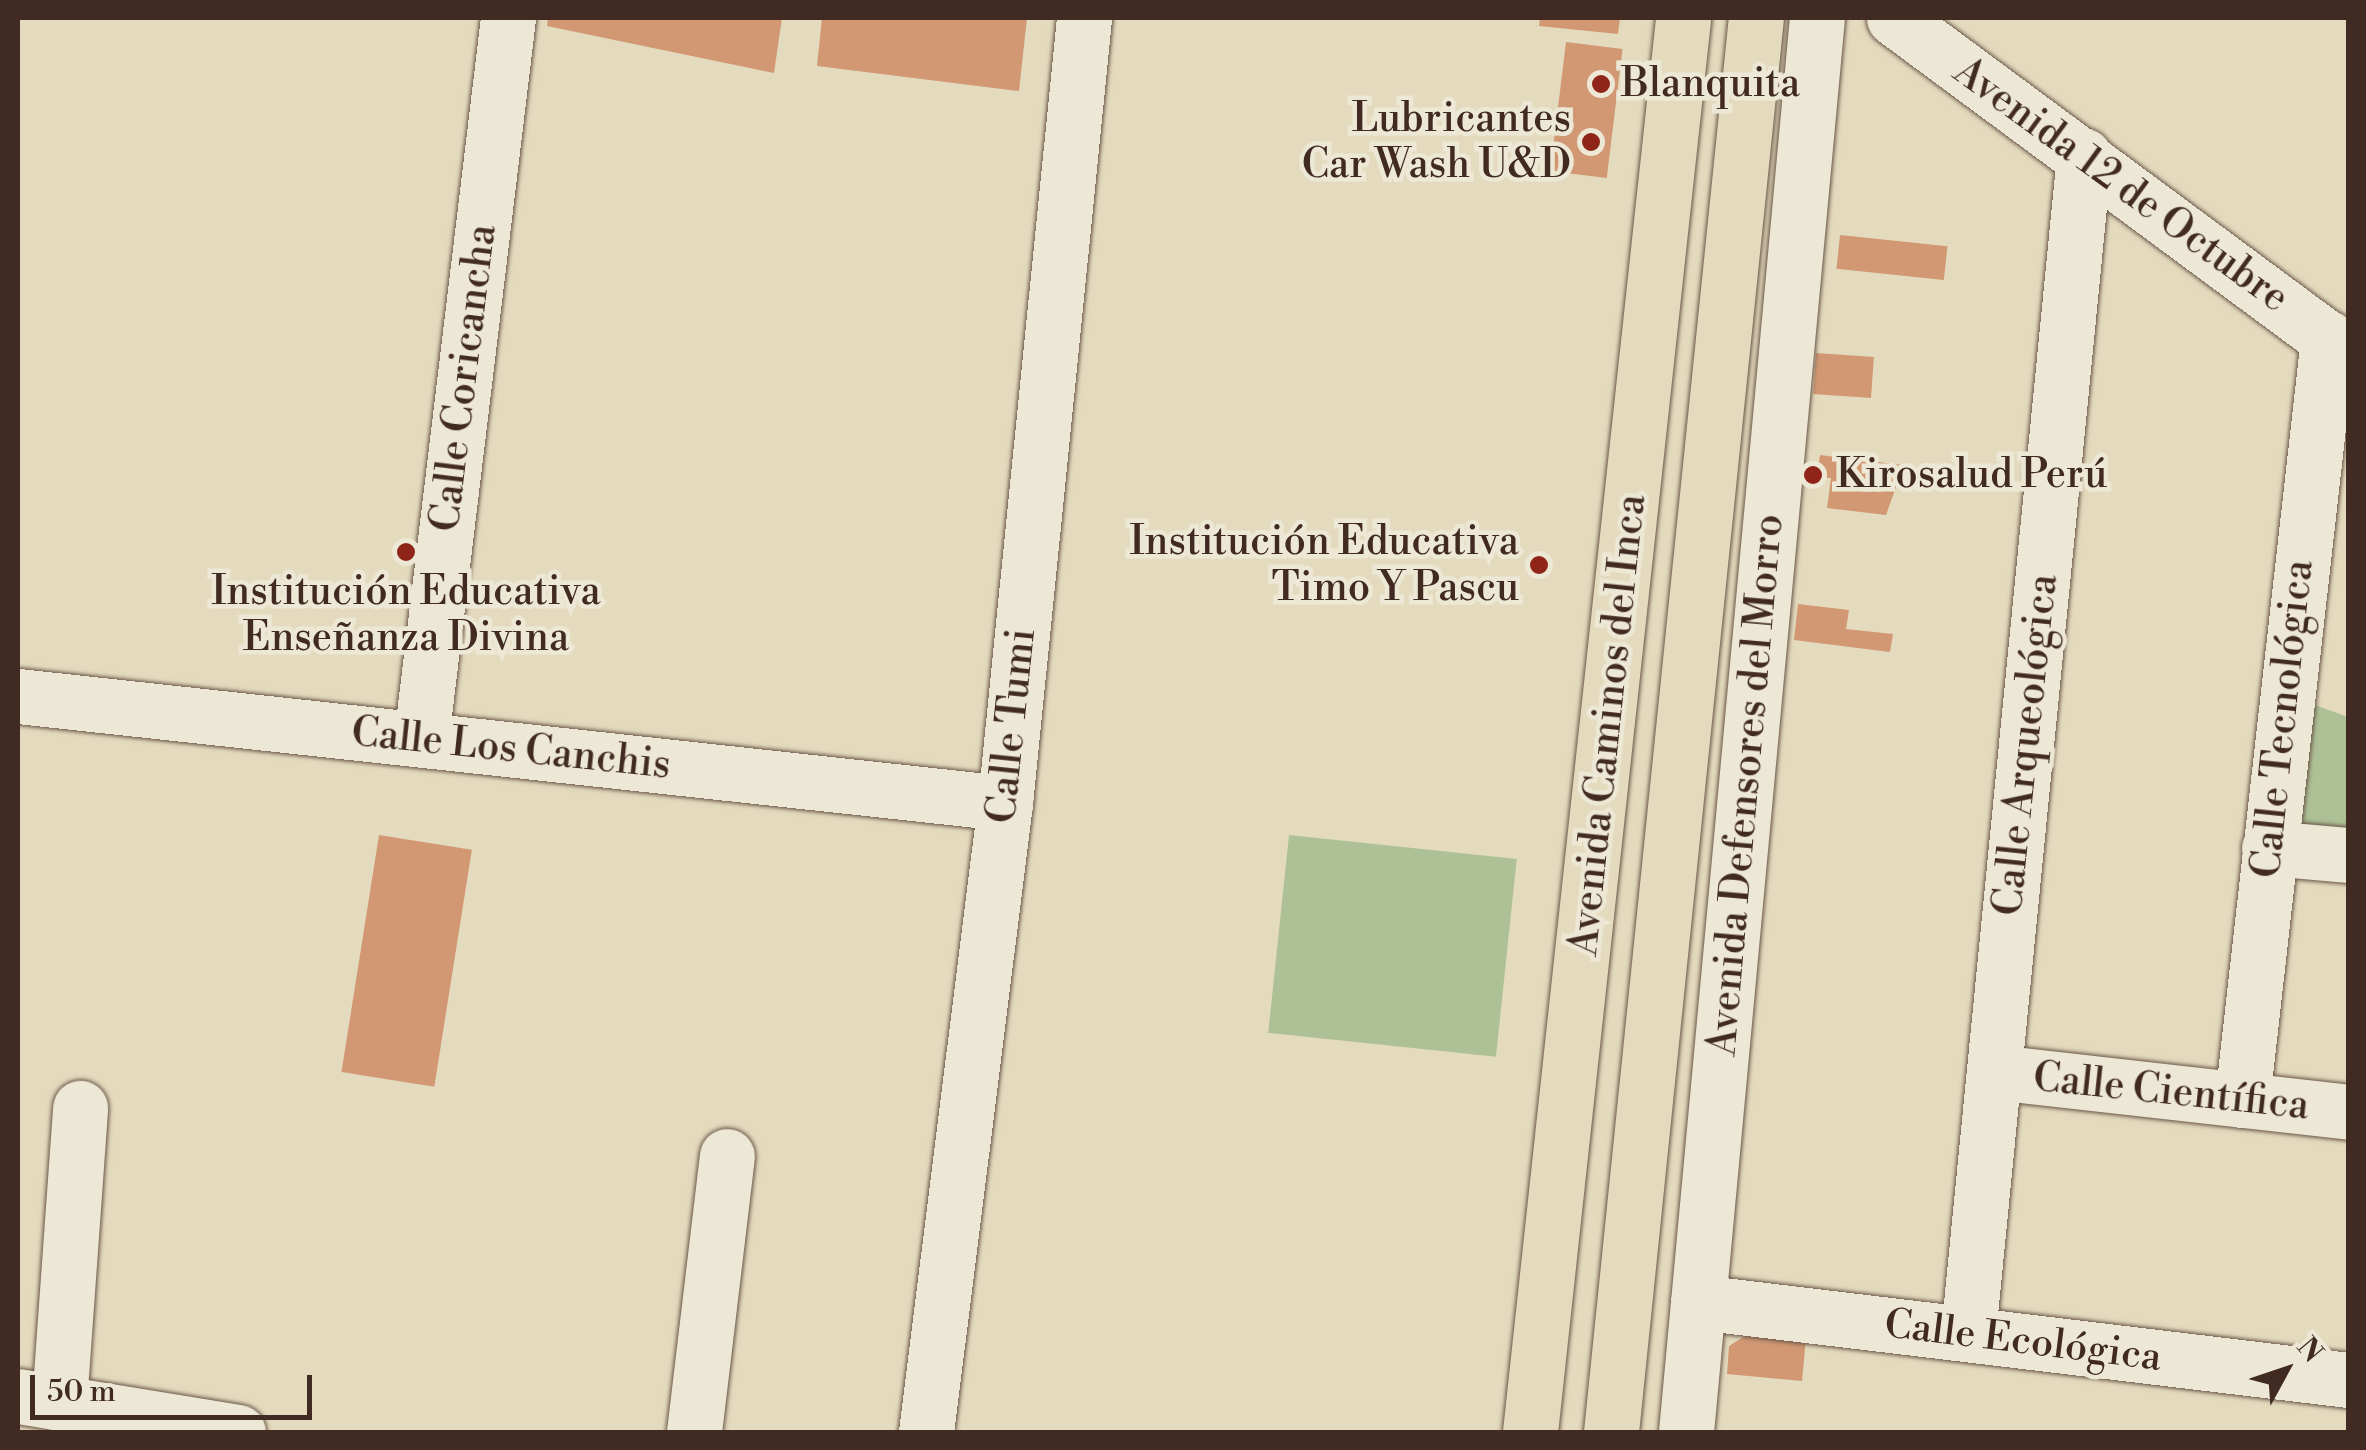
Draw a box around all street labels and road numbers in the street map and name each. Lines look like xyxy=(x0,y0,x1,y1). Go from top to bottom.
street label: Avenida 12 de Octubre xyxy=(1944,47,2298,323)
street label: Calle Coricancha xyxy=(421,222,507,534)
street label: Avenida Caminos del Inca xyxy=(1560,492,1656,958)
street label: Avenida Defensores del Morro xyxy=(1698,512,1794,1058)
street label: Calle Tecnológica xyxy=(2242,557,2324,881)
street label: Calle Arqueológica xyxy=(1984,572,2068,918)
street label: Calle Tumi xyxy=(978,626,1046,826)
street label: Calle Los Canchis xyxy=(349,708,673,790)
street label: Calle Científica xyxy=(2031,1054,2311,1130)
street label: Calle Ecológica xyxy=(1882,1300,2164,1382)

